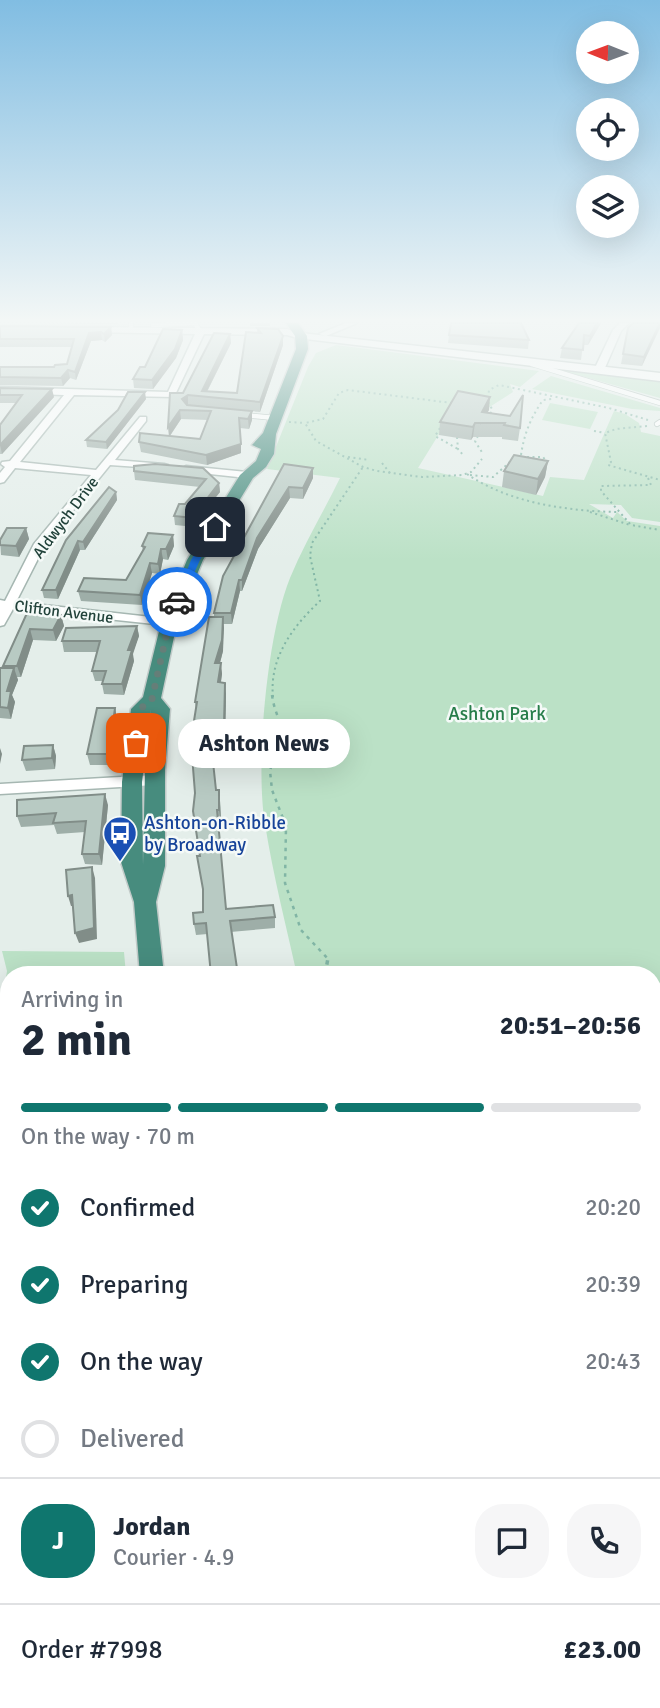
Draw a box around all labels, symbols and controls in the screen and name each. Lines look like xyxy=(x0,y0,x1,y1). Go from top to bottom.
north arrow xyxy=(576,21,639,84)
map controls xyxy=(576,21,639,238)
button: locate xyxy=(576,98,639,161)
button: layers xyxy=(576,175,639,238)
street label: Aldwych Drive xyxy=(29,473,103,562)
pin xyxy=(185,497,245,557)
icon: home xyxy=(196,508,234,546)
courier xyxy=(142,567,212,637)
icon: car xyxy=(158,583,196,621)
street label: Clifton Avenue xyxy=(13,596,114,628)
park label: Ashton Park xyxy=(448,702,546,726)
pin xyxy=(106,713,166,773)
callout: Ashton News xyxy=(178,718,350,768)
icon: bag xyxy=(117,724,155,762)
text: Ashton News xyxy=(199,729,329,758)
place label: Ashton-on-Ribble by Broadway xyxy=(144,811,286,857)
bus stop icon: Ashton-on-Ribble by Broadway xyxy=(101,814,139,863)
text: Arriving in xyxy=(21,985,123,1014)
text: 20:51–20:56 xyxy=(500,1010,641,1042)
text: 2 min xyxy=(21,1012,132,1068)
text: On the way · 70 m xyxy=(21,1122,195,1151)
icon: check xyxy=(21,1189,59,1227)
text: Confirmed xyxy=(80,1192,195,1224)
text: 20:20 xyxy=(585,1193,641,1222)
icon: check xyxy=(21,1266,59,1304)
text: Preparing xyxy=(80,1269,188,1301)
text: 20:39 xyxy=(585,1270,641,1299)
icon: check xyxy=(21,1343,59,1381)
text: On the way xyxy=(80,1346,203,1378)
text: 20:43 xyxy=(585,1347,641,1376)
text: Delivered xyxy=(80,1423,185,1455)
button: chat xyxy=(475,1504,549,1578)
button: phone xyxy=(567,1504,641,1578)
text: Jordan xyxy=(113,1511,190,1543)
text: J xyxy=(52,1525,64,1557)
text: Courier · 4.9 xyxy=(113,1543,234,1572)
text: Order #7998 xyxy=(21,1634,162,1666)
text: £23.00 xyxy=(563,1634,641,1666)

